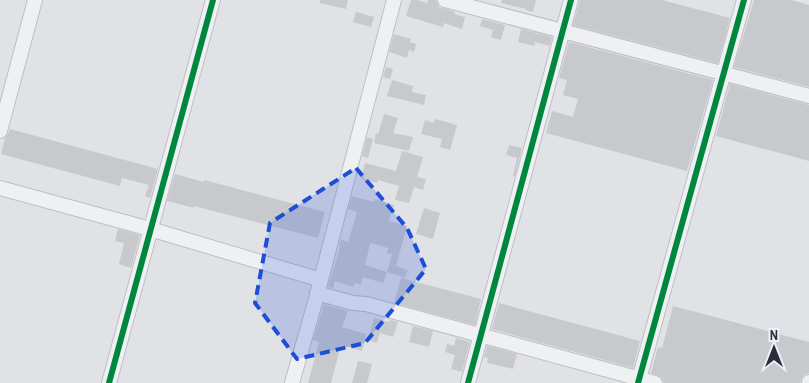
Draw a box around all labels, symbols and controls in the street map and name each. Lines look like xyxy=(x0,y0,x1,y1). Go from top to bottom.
north arrow xyxy=(749,323,799,373)
text: N xyxy=(770,326,778,344)

